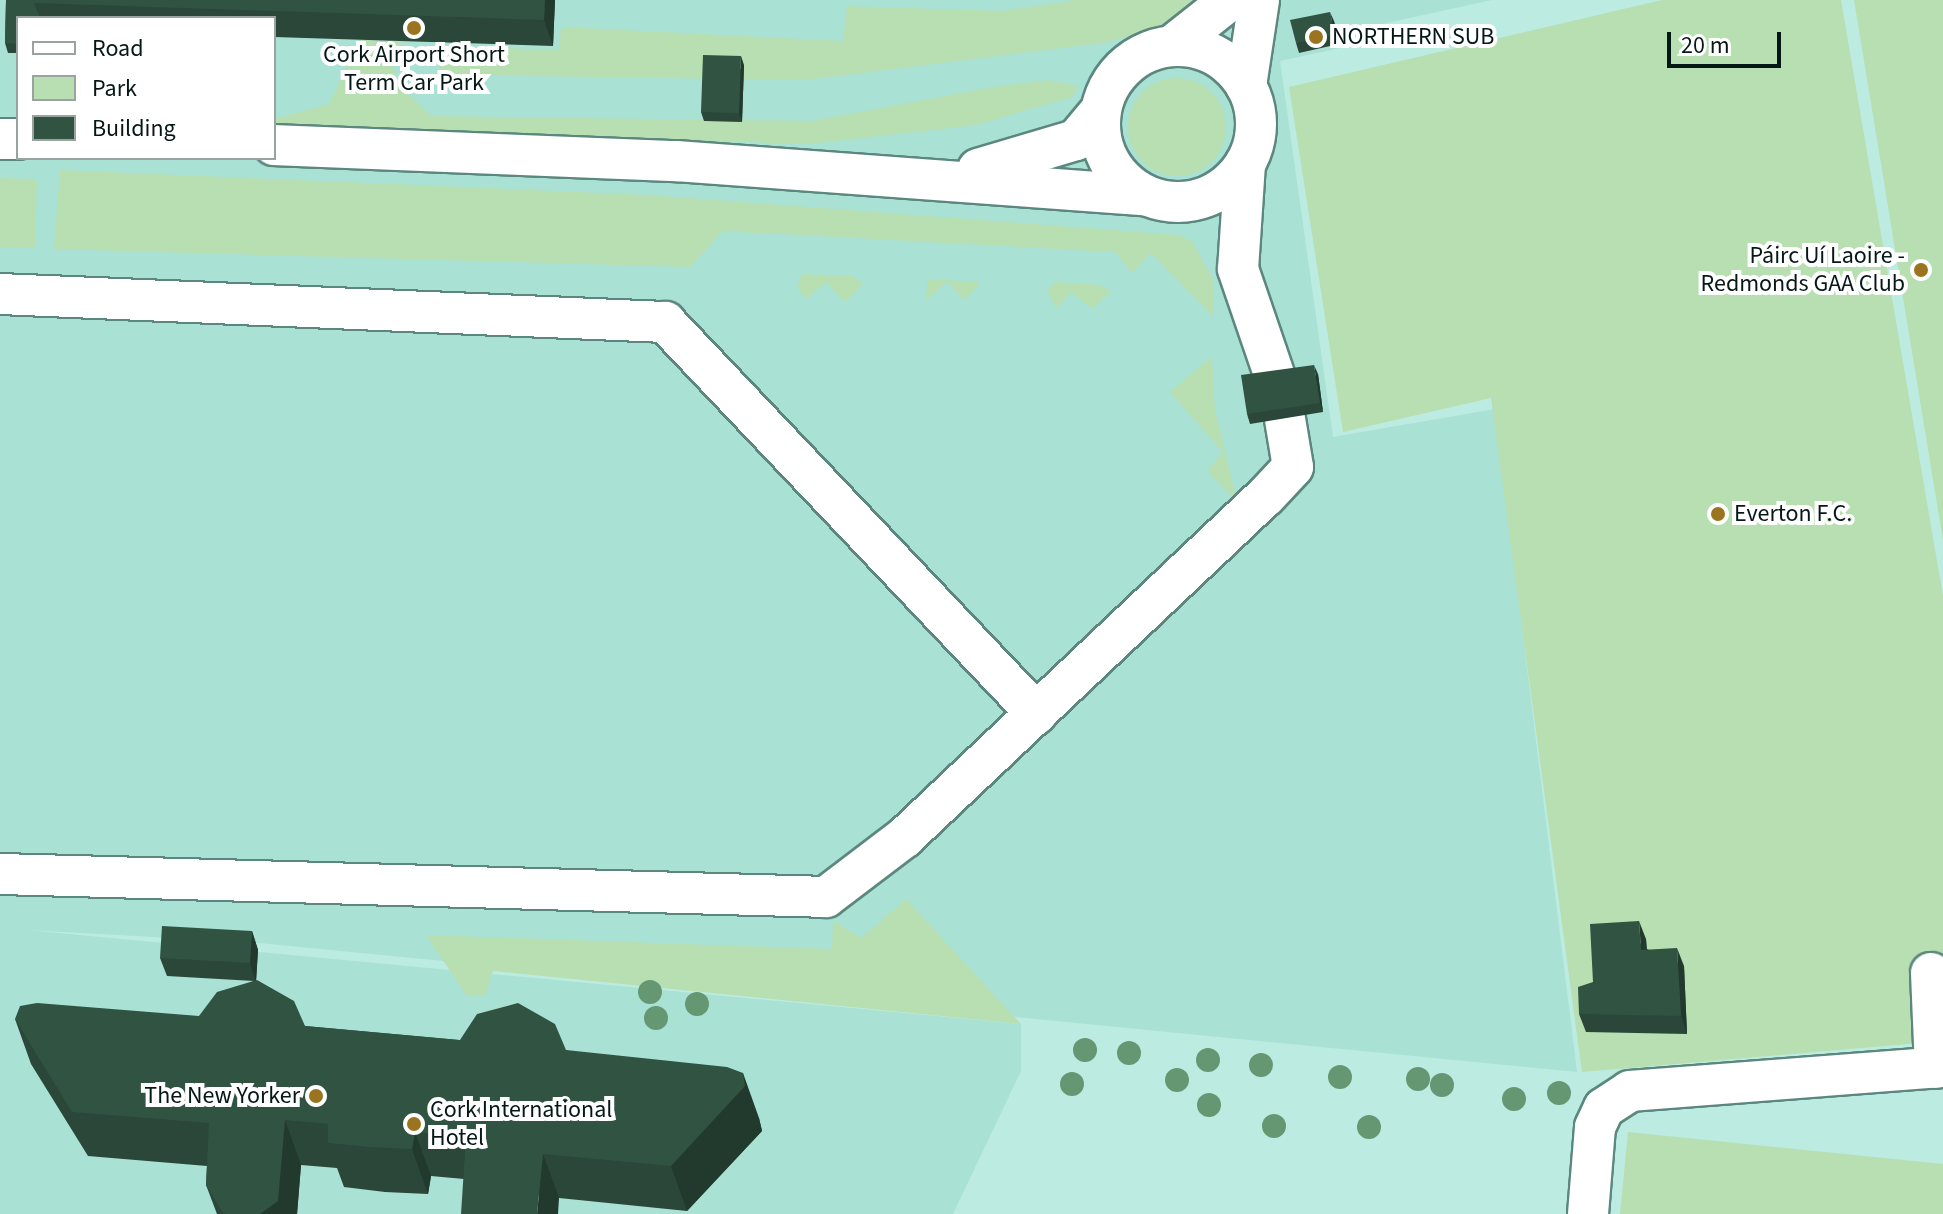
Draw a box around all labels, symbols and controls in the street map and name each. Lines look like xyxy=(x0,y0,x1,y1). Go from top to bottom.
legend xyxy=(16,16,276,160)
scale bar xyxy=(1671,16,1785,66)
marker: Cork Airport Short Term Car Park xyxy=(405,19,423,37)
place label: NORTHERN SUB xyxy=(1332,23,1494,51)
marker: NORTHERN SUB xyxy=(1307,28,1325,46)
text: 20 m xyxy=(1681,28,1730,63)
text: Road xyxy=(92,31,144,66)
place label: Cork Airport Short Term Car Park xyxy=(323,41,505,97)
text: Park xyxy=(92,71,137,106)
text: Building xyxy=(92,111,176,146)
place label: Páirc Uí Laoire - Redmonds GAA Club xyxy=(1701,242,1905,298)
marker: Páirc Uí Laoire - Redmonds GAA Club xyxy=(1912,261,1930,279)
place label: Everton F.C. xyxy=(1734,500,1852,528)
marker: Everton F.C. xyxy=(1709,505,1727,523)
place label: The New Yorker xyxy=(144,1082,300,1110)
marker: The New Yorker xyxy=(307,1087,325,1105)
place label: Cork International Hotel xyxy=(430,1096,612,1152)
marker: Cork International Hotel xyxy=(405,1115,423,1133)

